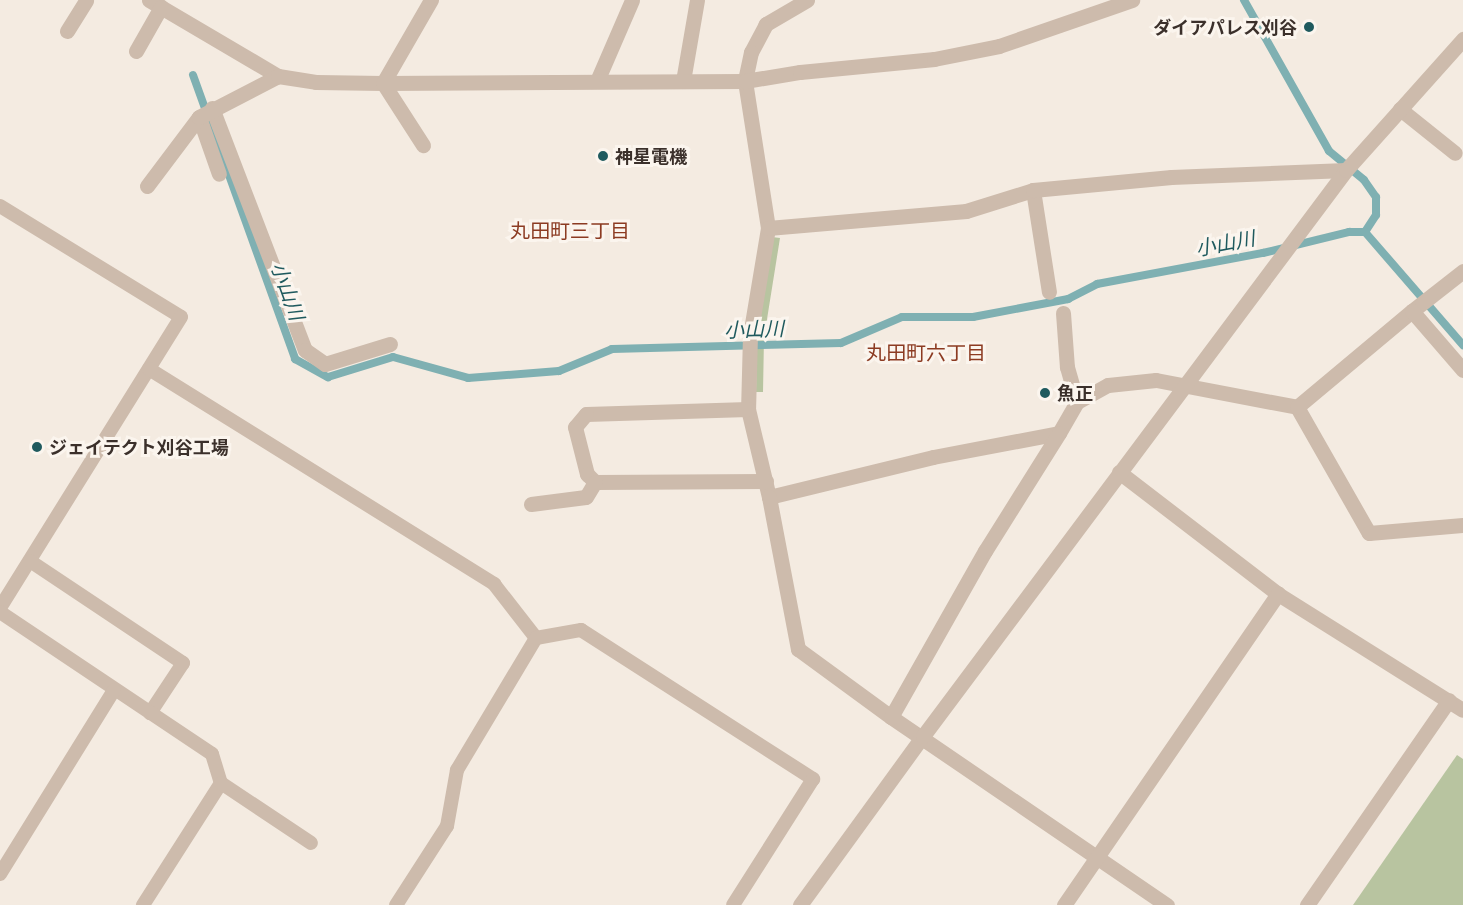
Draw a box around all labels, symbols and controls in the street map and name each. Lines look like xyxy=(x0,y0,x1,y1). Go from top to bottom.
place label: ダイアパレス刈谷 xyxy=(1153,16,1297,38)
marker: ダイアパレス刈谷 xyxy=(1302,20,1316,34)
place label: 神星電機 xyxy=(615,145,687,167)
marker: 神星電機 xyxy=(596,149,610,163)
district label: 丸田町三丁目 xyxy=(510,218,630,242)
water label: 小山川 xyxy=(1193,225,1257,261)
water label: 小山川 xyxy=(266,259,310,323)
water label: 小山川 xyxy=(724,316,784,342)
district label: 丸田町六丁目 xyxy=(866,340,986,364)
place label: 魚正 xyxy=(1057,382,1093,404)
marker: 魚正 xyxy=(1038,386,1052,400)
place label: ジェイテクト刈谷工場 xyxy=(49,436,229,458)
marker: ジェイテクト刈谷工場 xyxy=(30,440,44,454)

